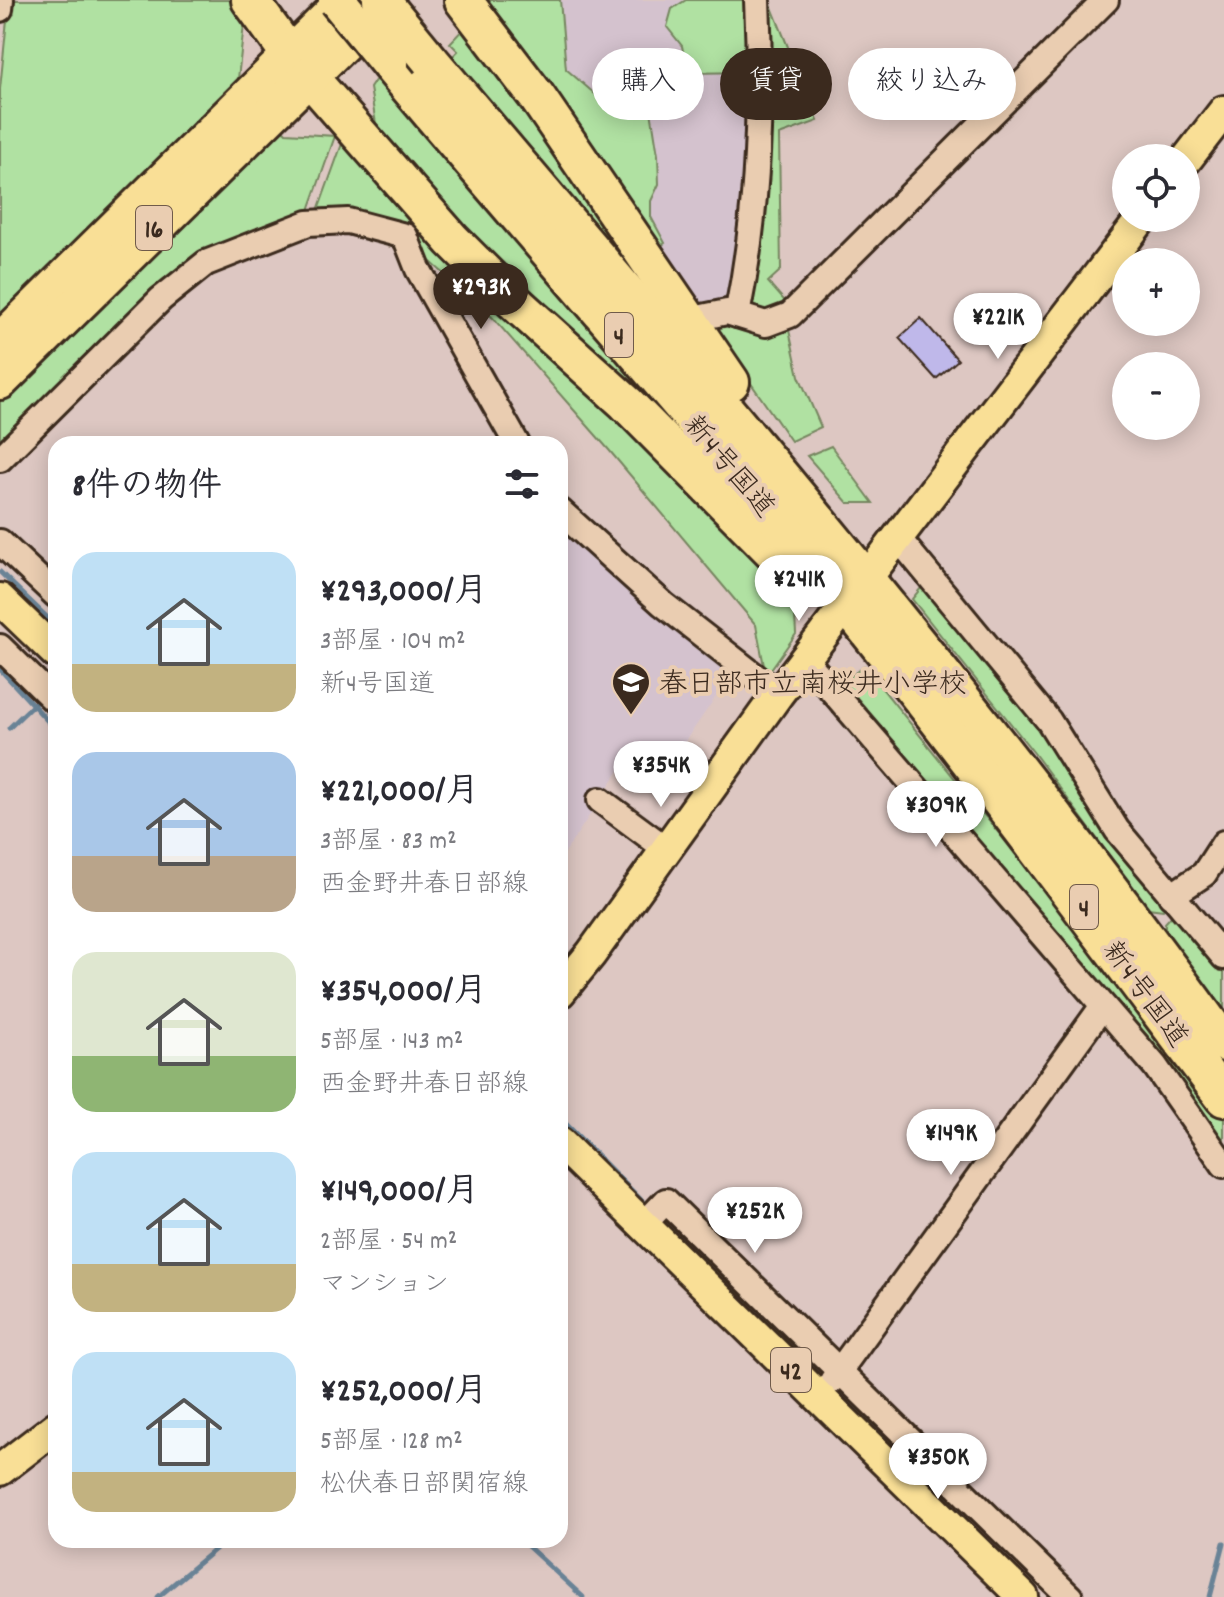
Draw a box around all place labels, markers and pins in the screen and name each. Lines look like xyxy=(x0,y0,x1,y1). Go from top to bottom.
pin: ¥293K xyxy=(425,263,537,331)
pin: ¥221K xyxy=(942,293,1054,361)
pin: ¥241K xyxy=(743,555,855,623)
school or university icon: 春日部市立南桜井小学校 xyxy=(610,661,652,716)
place label: 春日部市立南桜井小学校 xyxy=(659,667,967,707)
pin: ¥354K xyxy=(605,741,717,809)
pin: ¥309K xyxy=(880,781,992,849)
pin: ¥149K xyxy=(895,1109,1007,1177)
pin: ¥252K xyxy=(699,1187,811,1255)
pin: ¥350K xyxy=(882,1433,994,1501)

